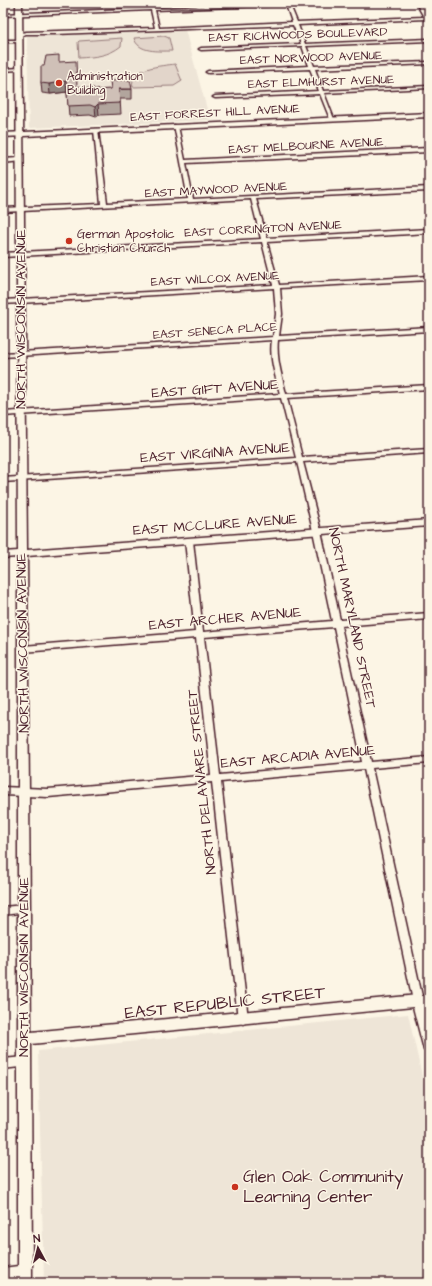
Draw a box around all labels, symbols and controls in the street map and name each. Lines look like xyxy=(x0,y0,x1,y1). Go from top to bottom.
street label: EAST RICHWOODS BOULEVARD xyxy=(208,23,388,47)
street label: EAST NORWOOD AVENUE xyxy=(239,47,383,69)
place label: Administration Building xyxy=(67,68,143,100)
street label: EAST ELMHURST AVENUE xyxy=(248,71,394,93)
marker: Administration Building xyxy=(54,78,64,88)
street label: EAST FORREST HILL AVENUE xyxy=(130,100,300,126)
street label: EAST MELBOURNE AVENUE xyxy=(228,133,384,159)
street label: EAST MAYWOOD AVENUE xyxy=(144,178,288,202)
street label: EAST CORRINGTON AVENUE xyxy=(184,216,342,242)
place label: German Apostolic Christian Church xyxy=(77,226,175,257)
street label: NORTH WISCONSIN AVENUE xyxy=(11,228,31,409)
marker: German Apostolic Christian Church xyxy=(64,236,74,246)
street label: EAST WILCOX AVENUE xyxy=(150,267,280,291)
street label: EAST SENECA PLACE xyxy=(152,318,278,344)
street label: EAST GIFT AVENUE xyxy=(151,375,280,403)
street label: EAST VIRGINIA AVENUE xyxy=(140,438,291,468)
street label: EAST MCCLURE AVENUE xyxy=(132,509,298,541)
street label: NORTH MARYLAND STREET xyxy=(323,526,381,710)
street label: NORTH WISCONSIN AVENUE xyxy=(11,552,35,733)
street label: EAST ARCHER AVENUE xyxy=(148,602,303,636)
street label: NORTH DELAWARE STREET xyxy=(182,688,222,876)
street label: EAST ARCADIA AVENUE xyxy=(220,740,377,774)
street label: NORTH WISCONSIN AVENUE xyxy=(14,876,34,1057)
street label: EAST REPUBLIC STREET xyxy=(124,980,327,1025)
place label: Glen Oak Community Learning Center xyxy=(243,1165,404,1210)
marker: Glen Oak Community Learning Center xyxy=(230,1182,240,1192)
north arrow xyxy=(18,1228,58,1268)
text: N xyxy=(33,1231,41,1246)

